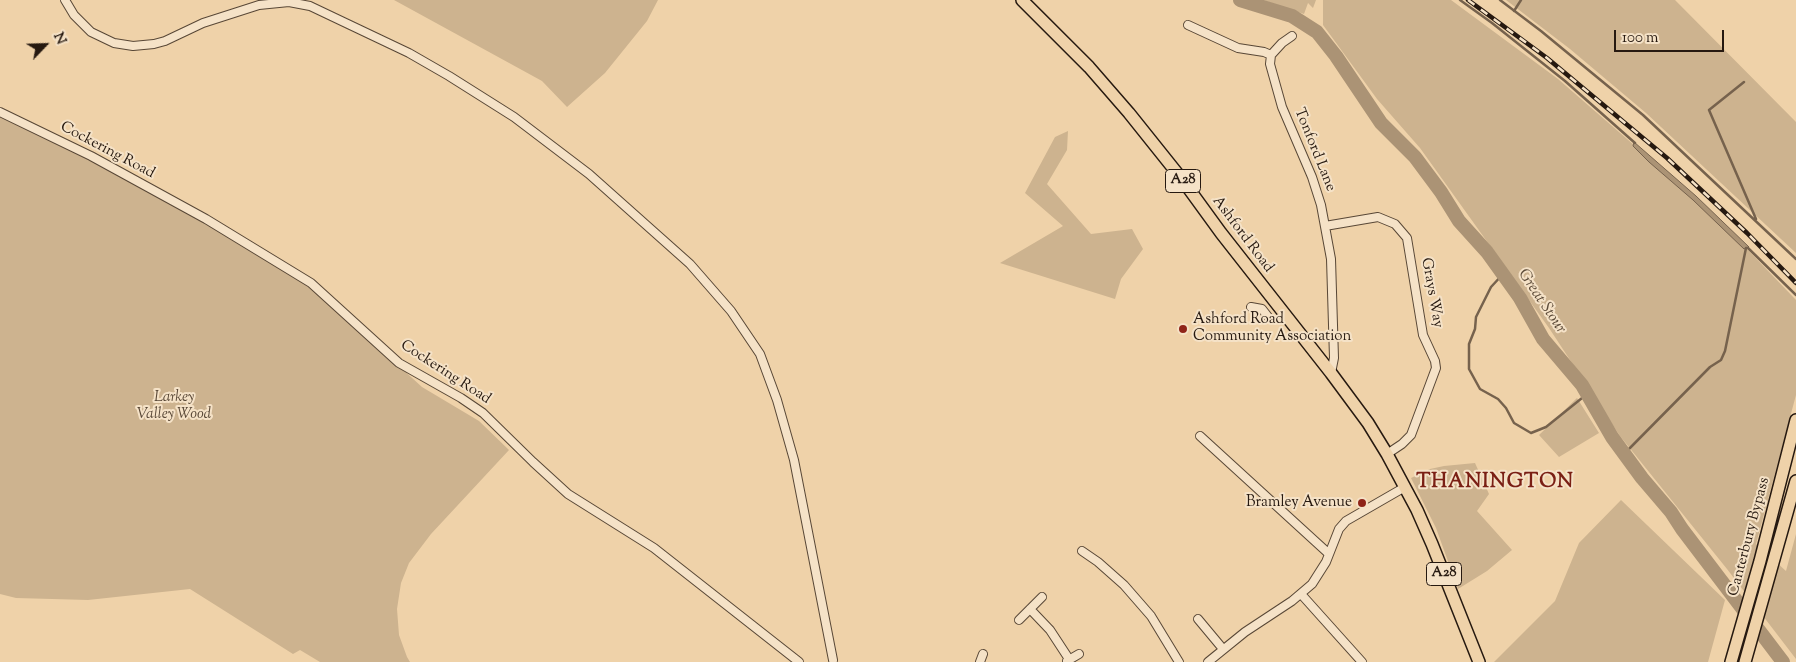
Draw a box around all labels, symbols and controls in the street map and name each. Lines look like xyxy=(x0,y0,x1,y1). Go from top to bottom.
north arrow xyxy=(20,20,70,70)
scale bar xyxy=(1616,20,1726,52)
text: 100 m xyxy=(1622,28,1658,49)
text: N xyxy=(47,30,70,48)
street label: Tonford Lane xyxy=(1289,106,1339,194)
street label: Cockering Road xyxy=(57,119,157,183)
road number: A28 xyxy=(1166,170,1200,192)
street label: Ashford Road xyxy=(1207,193,1277,277)
street label: Grays Way xyxy=(1416,256,1446,330)
water label: Great Stour xyxy=(1513,266,1569,338)
place label: Ashford Road Community Association xyxy=(1193,311,1351,346)
marker: Ashford Road Community Association xyxy=(1177,323,1189,335)
street label: Cockering Road xyxy=(396,337,494,409)
park label: Larkey Valley Wood xyxy=(137,389,211,424)
district label: THANINGTON xyxy=(1415,472,1575,496)
street label: Canterbury Bypass xyxy=(1725,476,1775,598)
place label: Bramley Avenue xyxy=(1246,494,1352,512)
marker: Bramley Avenue xyxy=(1356,497,1368,509)
road number: A28 xyxy=(1426,562,1462,586)

